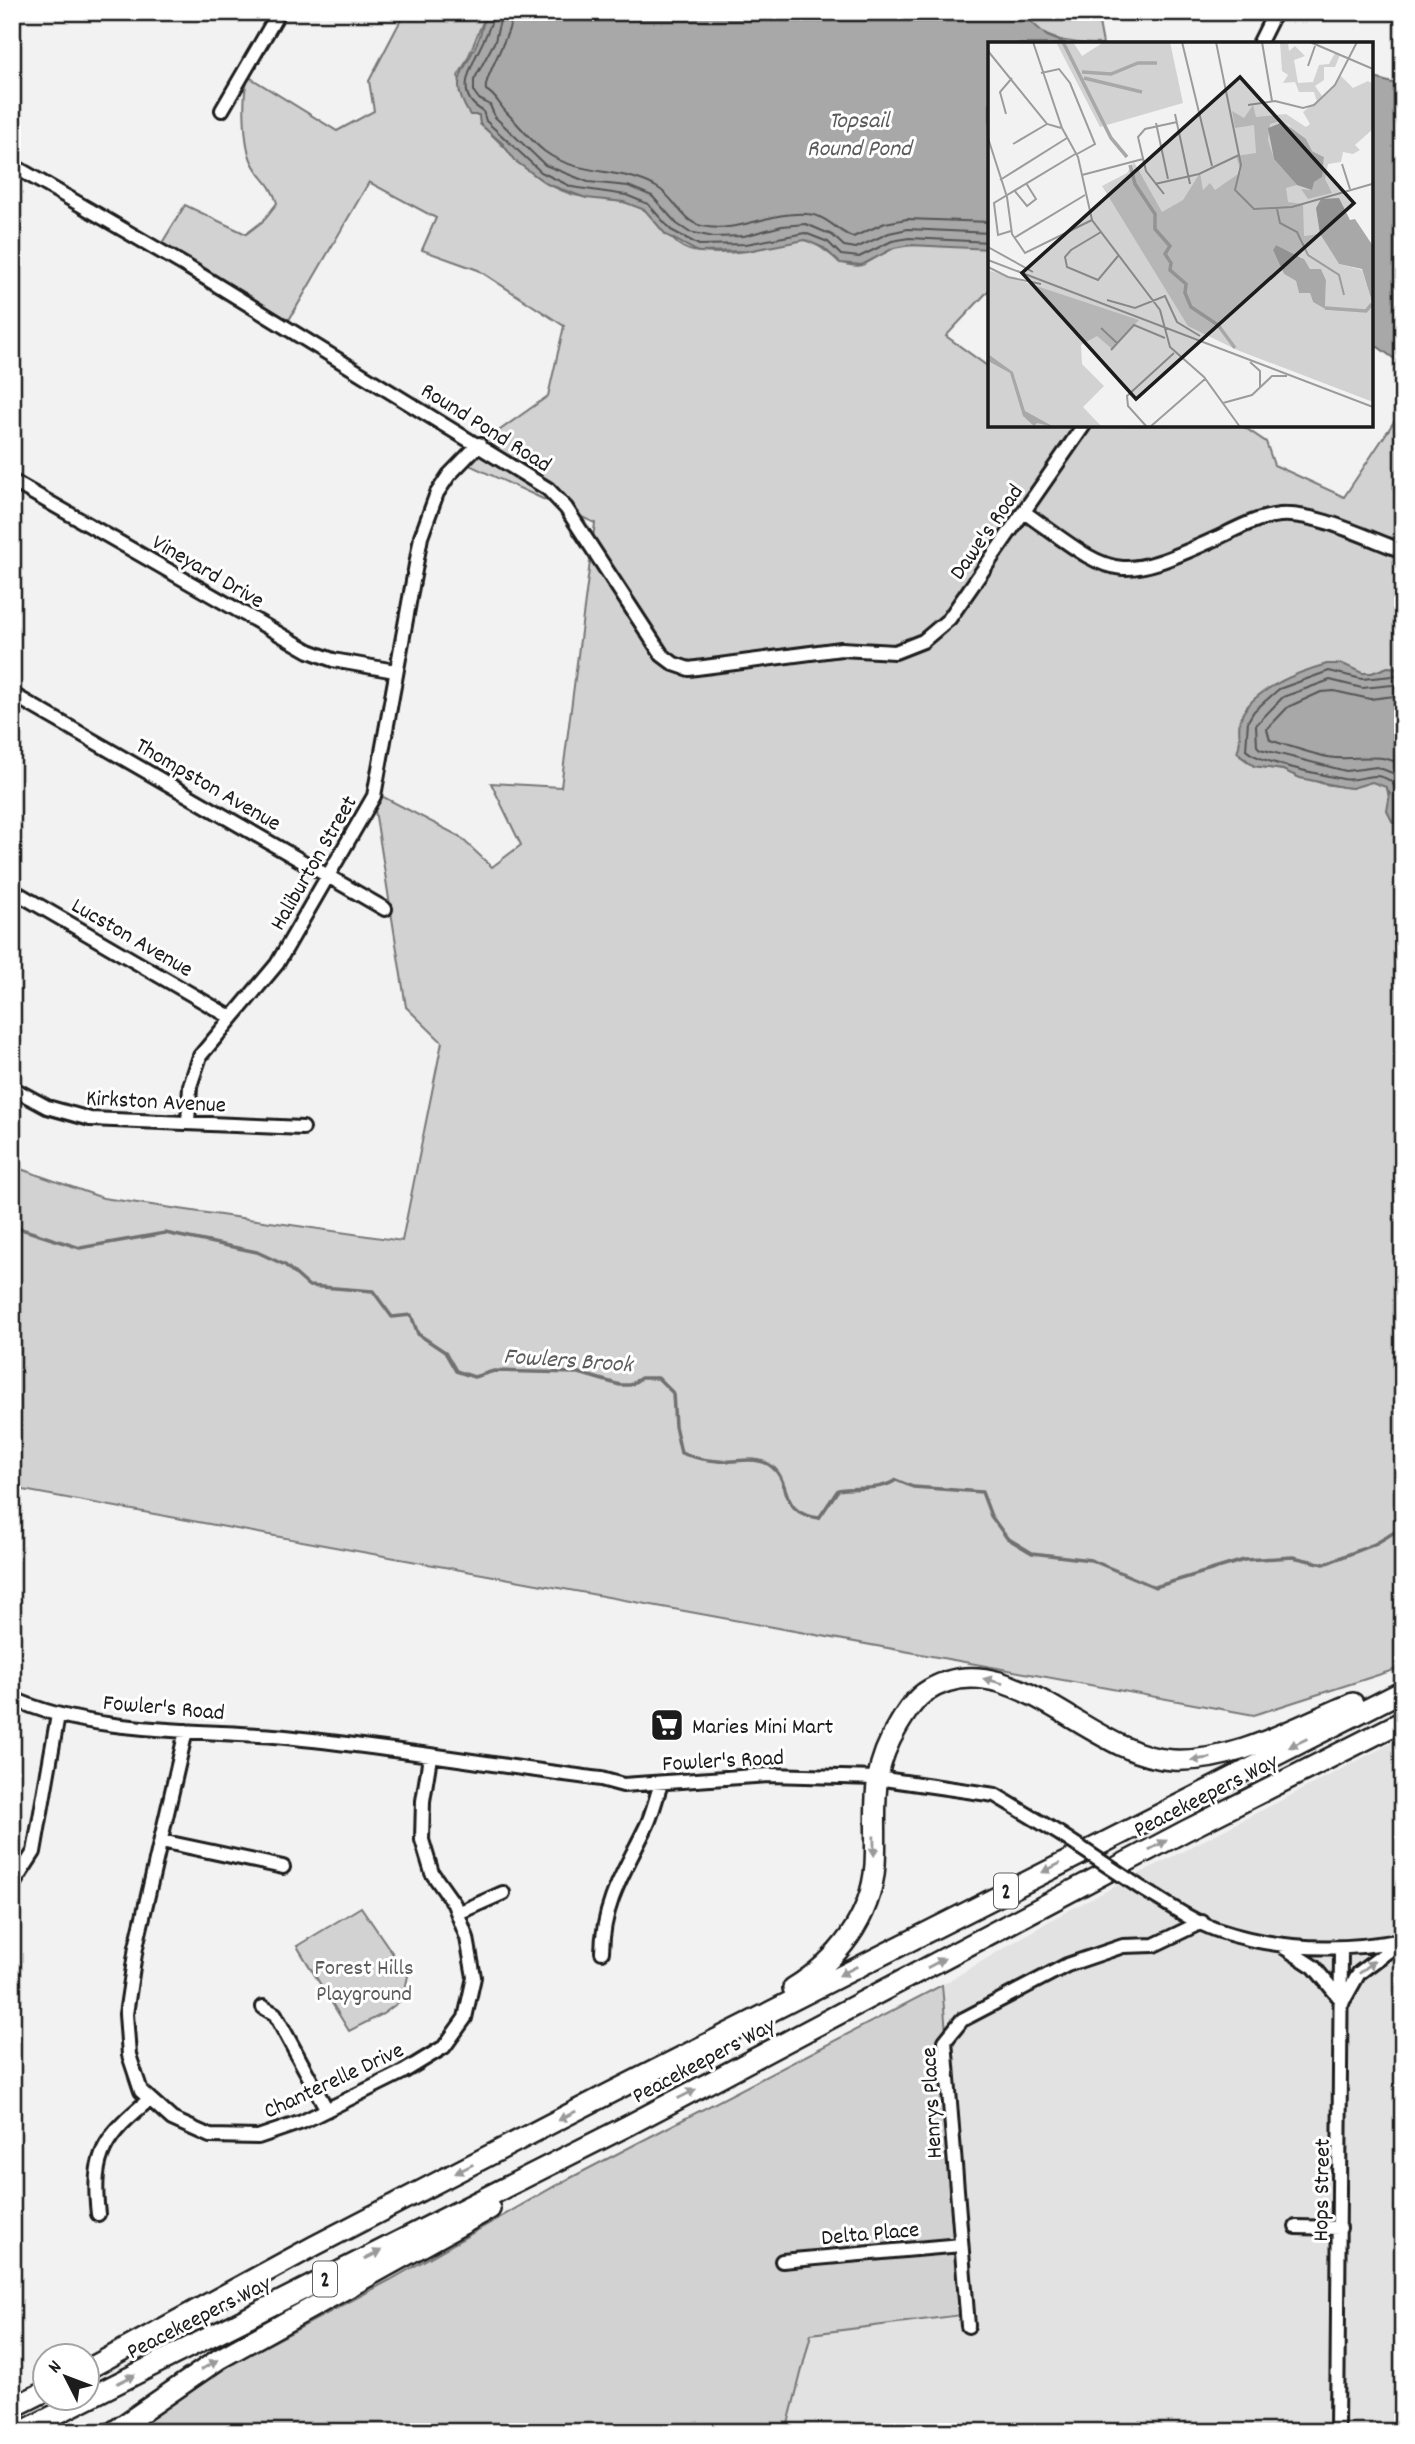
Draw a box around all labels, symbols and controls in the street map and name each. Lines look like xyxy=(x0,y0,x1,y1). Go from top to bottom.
inset map xyxy=(988,42,1373,427)
water label: Topsail Round Pond xyxy=(807,105,914,167)
street label: Round Pond Road xyxy=(413,376,557,482)
street label: Dawe's Road xyxy=(943,478,1033,588)
street label: Vineyard Drive xyxy=(145,527,270,619)
street label: Thompston Avenue xyxy=(128,731,286,841)
street label: Haliburton Street xyxy=(263,790,367,937)
street label: Lucston Avenue xyxy=(64,891,198,987)
street label: Kirkston Avenue xyxy=(85,1083,227,1124)
water label: Fowlers Brook xyxy=(502,1341,636,1384)
one-way arrow xyxy=(982,1675,1004,1686)
street label: Fowler's Road xyxy=(102,1688,226,1731)
supermarket icon: Maries Mini Mart xyxy=(648,1706,686,1744)
place label: Maries Mini Mart xyxy=(692,1712,833,1745)
one-way arrow xyxy=(1288,1738,1308,1749)
street label: Fowler's Road xyxy=(661,1743,785,1782)
street label: Peacekeepers Way xyxy=(1129,1746,1285,1848)
one-way arrow xyxy=(1190,1753,1212,1764)
one-way arrow xyxy=(869,1835,880,1857)
one-way arrow xyxy=(1149,1839,1168,1851)
one-way arrow xyxy=(1041,1862,1061,1873)
road number: 2 xyxy=(994,1874,1018,1909)
park label: Forest Hills Playground xyxy=(314,1953,414,2012)
one-way arrow xyxy=(926,1958,946,1969)
one-way arrow xyxy=(1358,1959,1376,1974)
one-way arrow xyxy=(838,1966,858,1977)
street label: Peacekeepers Way xyxy=(627,2010,783,2114)
street label: Chanterelle Drive xyxy=(259,2035,410,2129)
street label: Henrys Place xyxy=(914,2046,953,2159)
one-way arrow xyxy=(677,2089,697,2100)
one-way arrow xyxy=(557,2109,577,2121)
street label: Hops Street xyxy=(1306,2138,1341,2242)
one-way arrow xyxy=(454,2164,474,2175)
street label: Delta Place xyxy=(820,2215,921,2256)
one-way arrow xyxy=(363,2249,383,2260)
road number: 2 xyxy=(313,2262,337,2296)
street label: Peacekeepers Way xyxy=(122,2268,278,2370)
north arrow xyxy=(32,2342,102,2412)
text: N xyxy=(43,2355,69,2380)
one-way arrow xyxy=(200,2359,219,2371)
one-way arrow xyxy=(116,2374,136,2385)

